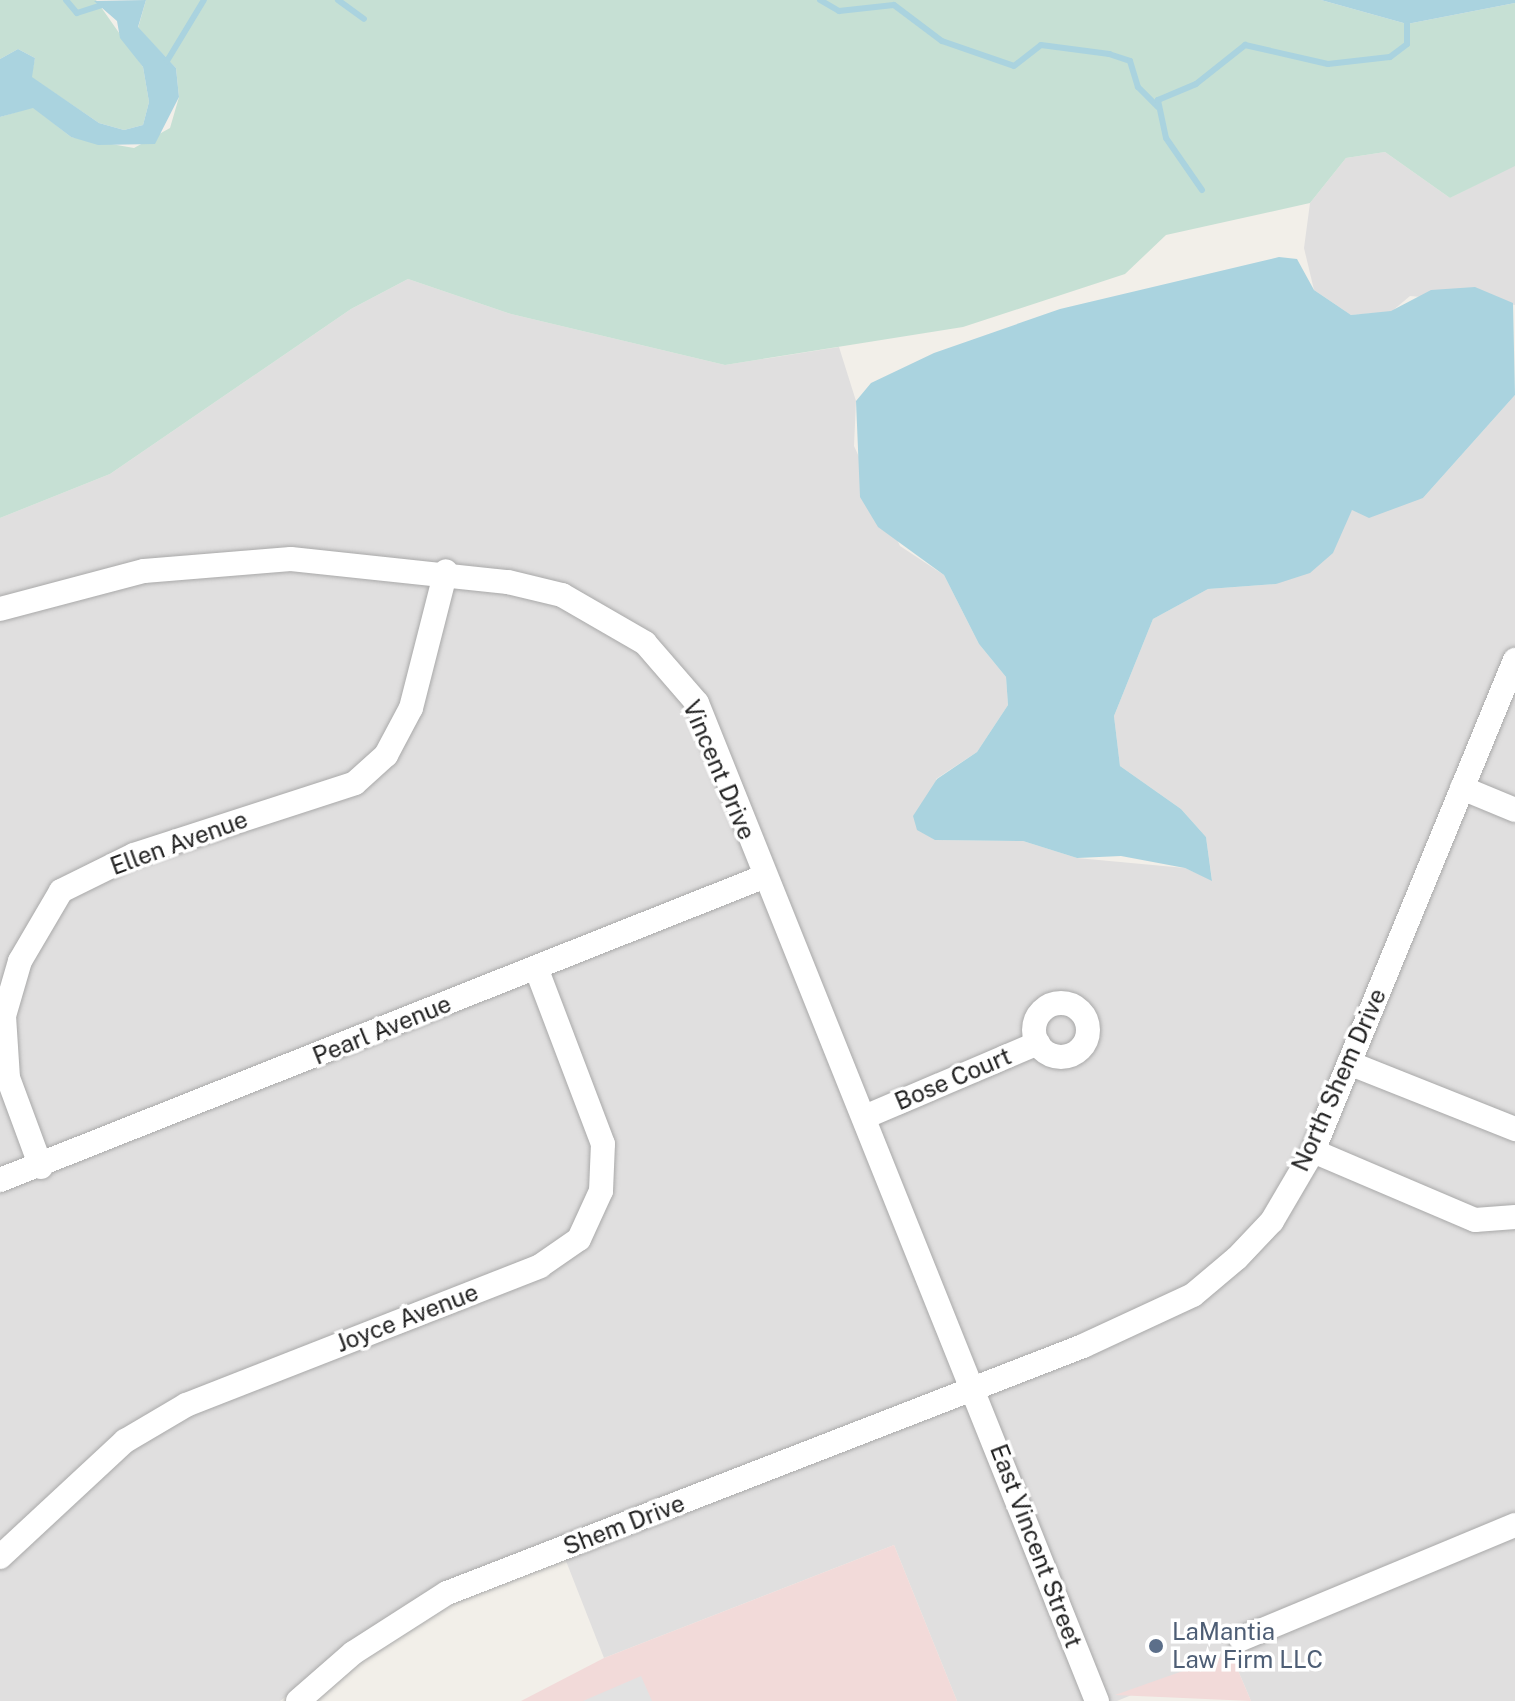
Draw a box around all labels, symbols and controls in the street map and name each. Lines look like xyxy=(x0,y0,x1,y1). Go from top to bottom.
street label: Vincent Drive xyxy=(677,696,761,844)
street label: Ellen Avenue xyxy=(106,805,252,881)
street label: North Shem Drive xyxy=(1286,984,1392,1176)
street label: Pearl Avenue xyxy=(309,989,455,1071)
street label: Bose Court xyxy=(890,1042,1016,1116)
street label: Joyce Avenue xyxy=(332,1278,482,1358)
street label: East Vincent Street xyxy=(984,1440,1088,1652)
street label: Shem Drive xyxy=(559,1489,689,1561)
place label: LaMantia Law Firm LLC xyxy=(1172,1618,1323,1674)
marker: LaMantia Law Firm LLC xyxy=(1147,1637,1165,1655)

